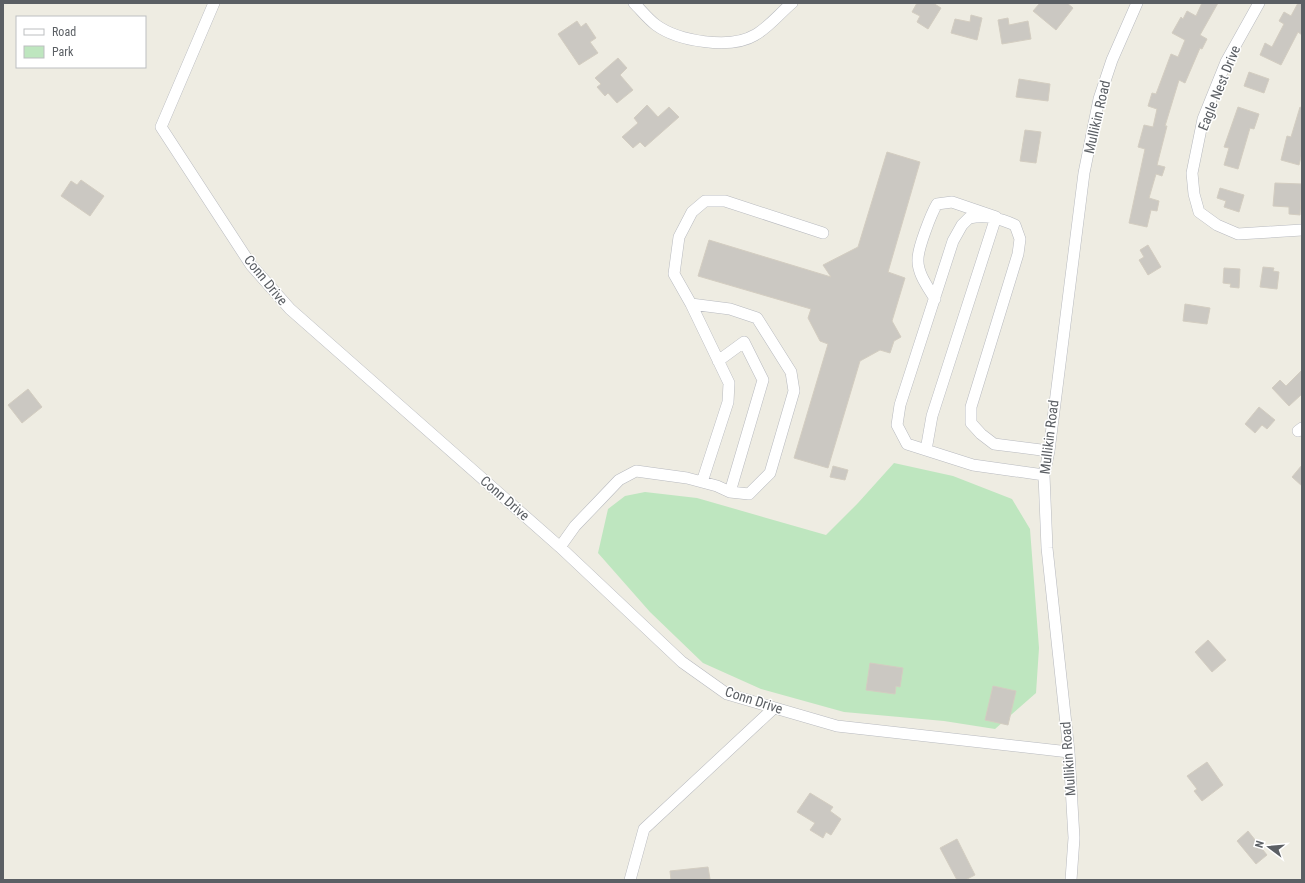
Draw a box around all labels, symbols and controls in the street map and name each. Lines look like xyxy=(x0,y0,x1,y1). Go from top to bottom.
legend xyxy=(16,16,146,68)
text: Road xyxy=(52,25,76,39)
street label: Eagle Nest Drive xyxy=(1195,43,1244,133)
text: Park xyxy=(52,45,74,59)
street label: Mullikin Road xyxy=(1081,79,1113,155)
street label: Conn Drive xyxy=(241,252,291,309)
street label: Mullikin Road xyxy=(1037,399,1061,475)
street label: Conn Drive xyxy=(477,472,533,524)
street label: Conn Drive xyxy=(723,683,785,717)
street label: Mullikin Road xyxy=(1057,721,1079,797)
north arrow xyxy=(1249,827,1289,867)
text: N xyxy=(1253,839,1267,849)

